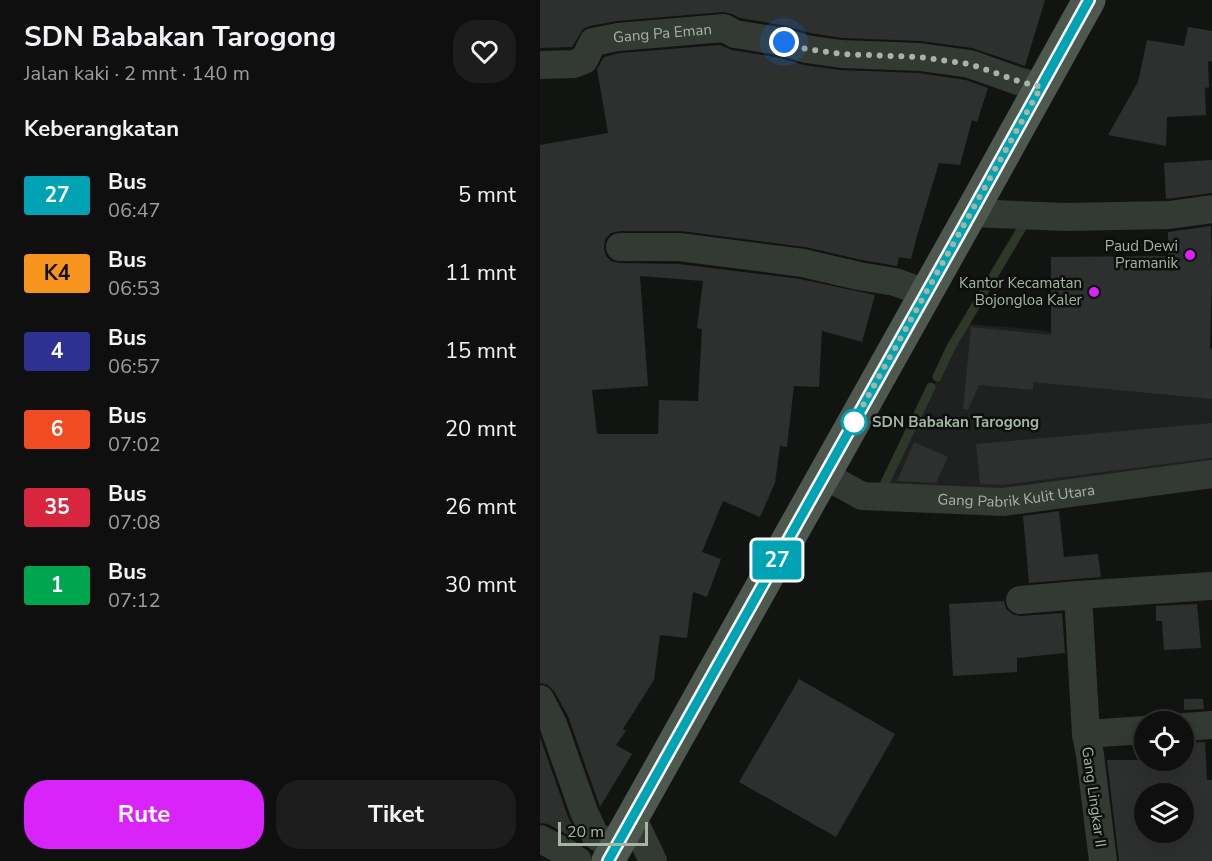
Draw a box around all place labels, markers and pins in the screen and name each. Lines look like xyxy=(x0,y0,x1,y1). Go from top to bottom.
place label: Paud Dewi Pramanik xyxy=(1105,236,1178,273)
marker: Paud Dewi Pramanik xyxy=(1183,248,1197,262)
place label: Kantor Kecamatan Bojongloa Kaler xyxy=(959,273,1083,310)
marker: Kantor Kecamatan Bojongloa Kaler xyxy=(1087,285,1101,299)
marker: SDN Babakan Tarogong xyxy=(841,409,867,435)
place label: SDN Babakan Tarogong xyxy=(872,412,1039,432)

